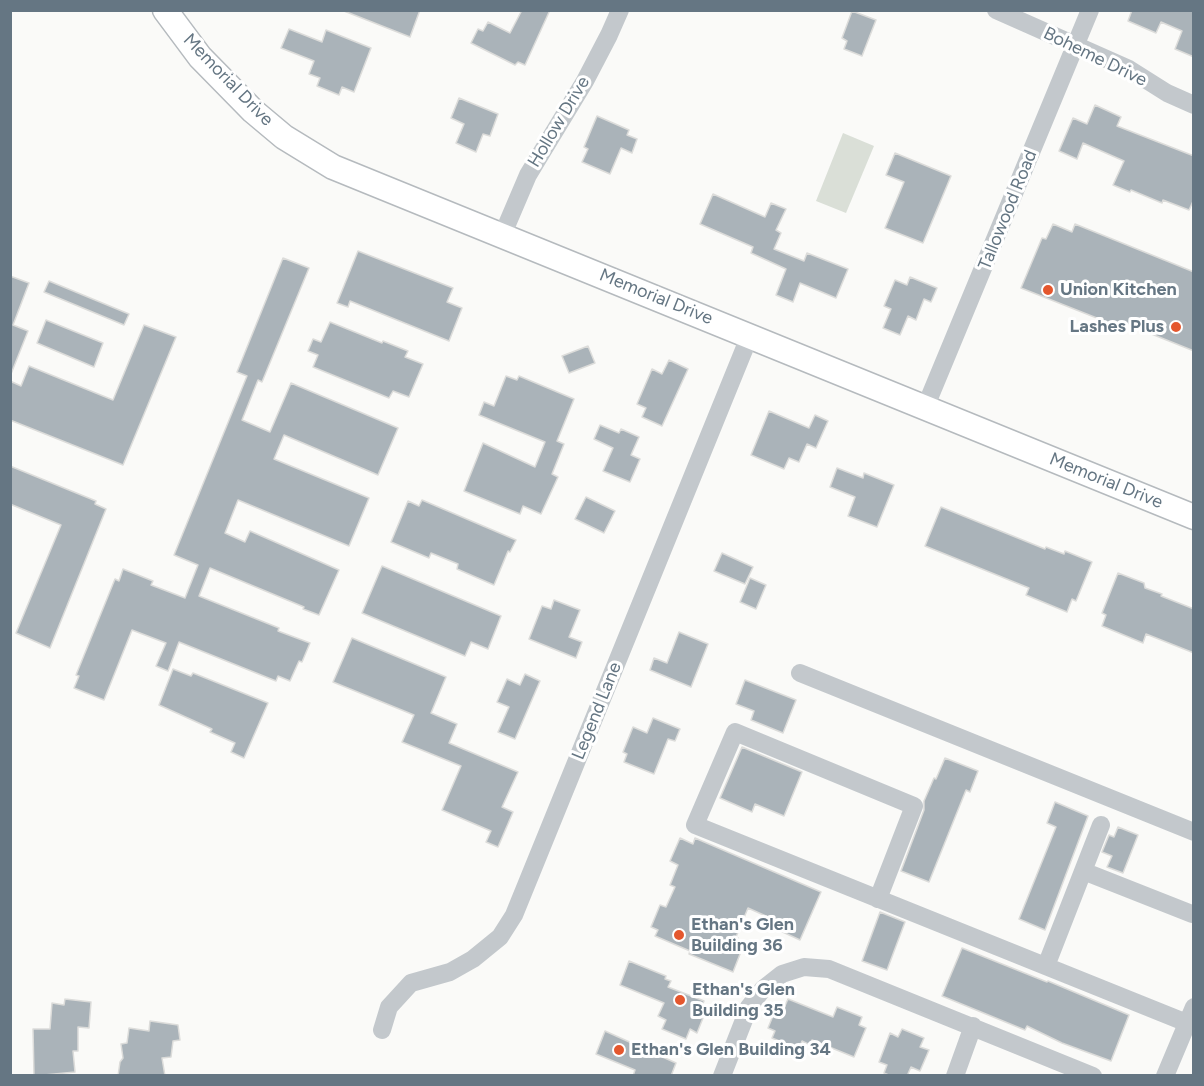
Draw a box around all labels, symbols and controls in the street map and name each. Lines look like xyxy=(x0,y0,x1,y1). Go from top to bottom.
street label: Boheme Drive xyxy=(1040,23,1150,91)
street label: Memorial Drive xyxy=(178,29,278,131)
street label: Hollow Drive xyxy=(523,73,595,171)
street label: Tallowood Road xyxy=(974,147,1042,273)
street label: Memorial Drive xyxy=(596,264,716,330)
place label: Union Kitchen xyxy=(1060,279,1177,301)
marker: Union Kitchen xyxy=(1041,283,1055,297)
place label: Lashes Plus xyxy=(1070,316,1164,338)
marker: Lashes Plus xyxy=(1169,320,1183,334)
street label: Memorial Drive xyxy=(1046,448,1166,514)
street label: Legend Lane xyxy=(568,659,626,763)
place label: Ethan's Glen Building 36 xyxy=(691,914,794,956)
marker: Ethan's Glen Building 36 xyxy=(672,928,686,942)
place label: Ethan's Glen Building 35 xyxy=(692,979,795,1022)
marker: Ethan's Glen Building 35 xyxy=(673,993,687,1007)
place label: Ethan's Glen Building 34 xyxy=(631,1039,831,1061)
marker: Ethan's Glen Building 34 xyxy=(612,1043,626,1057)

